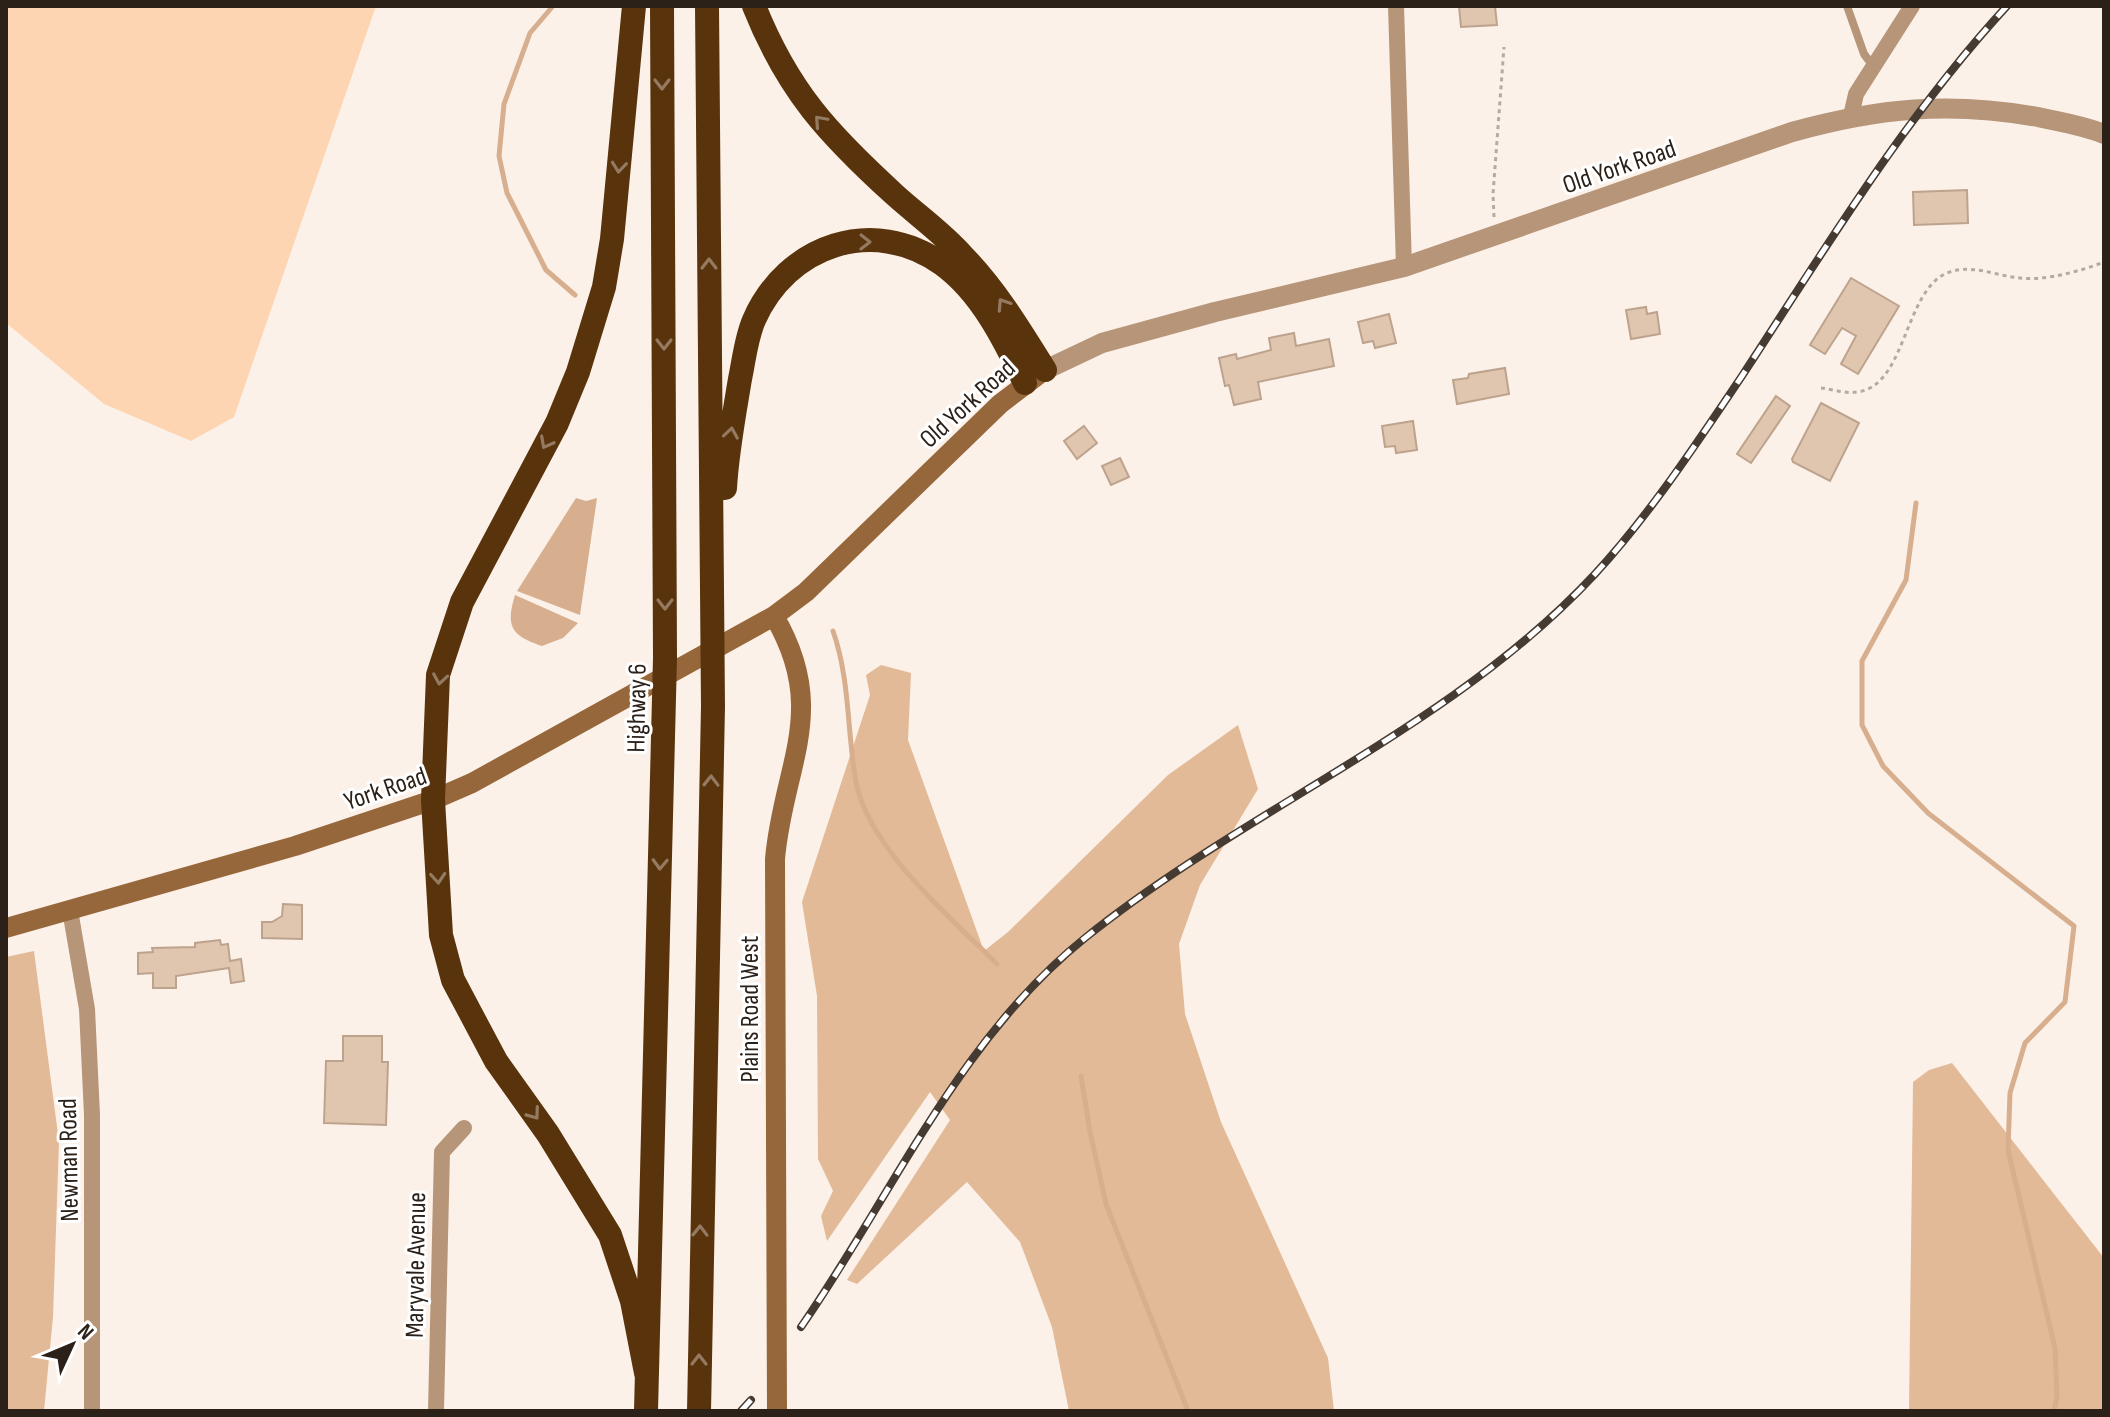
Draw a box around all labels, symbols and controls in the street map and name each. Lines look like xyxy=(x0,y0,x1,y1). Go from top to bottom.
one-way arrow xyxy=(653,78,671,91)
one-way arrow xyxy=(815,115,830,130)
street label: Old York Road xyxy=(1559,134,1680,201)
one-way arrow xyxy=(611,161,628,174)
one-way arrow xyxy=(859,233,872,251)
one-way arrow xyxy=(700,257,718,270)
one-way arrow xyxy=(997,299,1012,313)
one-way arrow xyxy=(655,338,673,351)
street label: Old York Road xyxy=(914,353,1022,455)
one-way arrow xyxy=(722,426,739,440)
one-way arrow xyxy=(541,435,556,450)
one-way arrow xyxy=(656,598,674,611)
street label: Highway 6 xyxy=(621,663,654,753)
one-way arrow xyxy=(432,672,449,686)
street label: York Road xyxy=(340,761,431,818)
one-way arrow xyxy=(702,774,720,787)
one-way arrow xyxy=(651,858,668,871)
one-way arrow xyxy=(429,872,446,885)
street label: Plains Road West xyxy=(735,935,766,1082)
street label: Newman Road xyxy=(53,1098,86,1222)
one-way arrow xyxy=(524,1105,539,1119)
street label: Maryvale Avenue xyxy=(400,1192,433,1338)
one-way arrow xyxy=(692,1224,709,1237)
north arrow xyxy=(32,1305,112,1385)
text: N xyxy=(72,1319,99,1346)
one-way arrow xyxy=(690,1353,708,1366)

